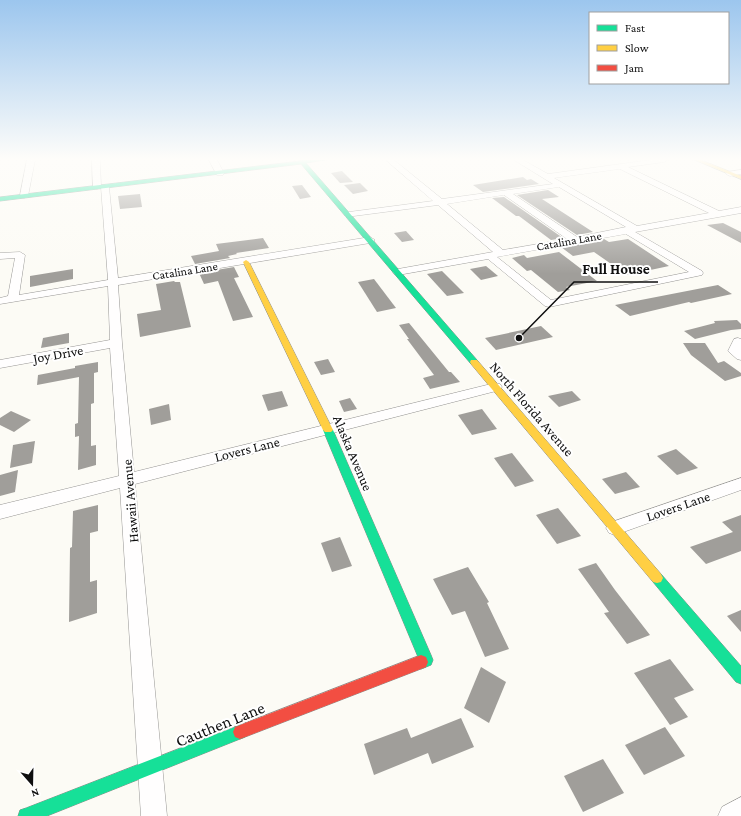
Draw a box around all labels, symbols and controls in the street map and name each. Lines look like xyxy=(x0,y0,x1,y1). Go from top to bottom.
legend xyxy=(589,12,729,84)
text: Fast xyxy=(625,21,646,35)
text: Slow xyxy=(625,41,649,55)
text: Jam xyxy=(624,61,644,75)
street label: Catalina Lane xyxy=(535,228,603,254)
callout: Full House xyxy=(574,255,658,282)
street label: Catalina Lane xyxy=(151,259,219,283)
text: Full House xyxy=(582,261,650,277)
street label: Joy Drive xyxy=(30,342,84,367)
street label: North Florida Avenue xyxy=(487,359,577,459)
street label: Alaska Avenue xyxy=(330,413,376,493)
street label: Lovers Lane xyxy=(213,433,281,465)
street label: Hawaii Avenue xyxy=(118,459,142,543)
street label: Lovers Lane xyxy=(644,488,712,524)
street label: Cauthen Lane xyxy=(173,698,267,751)
north arrow xyxy=(12,764,52,804)
text: N xyxy=(29,786,41,800)

